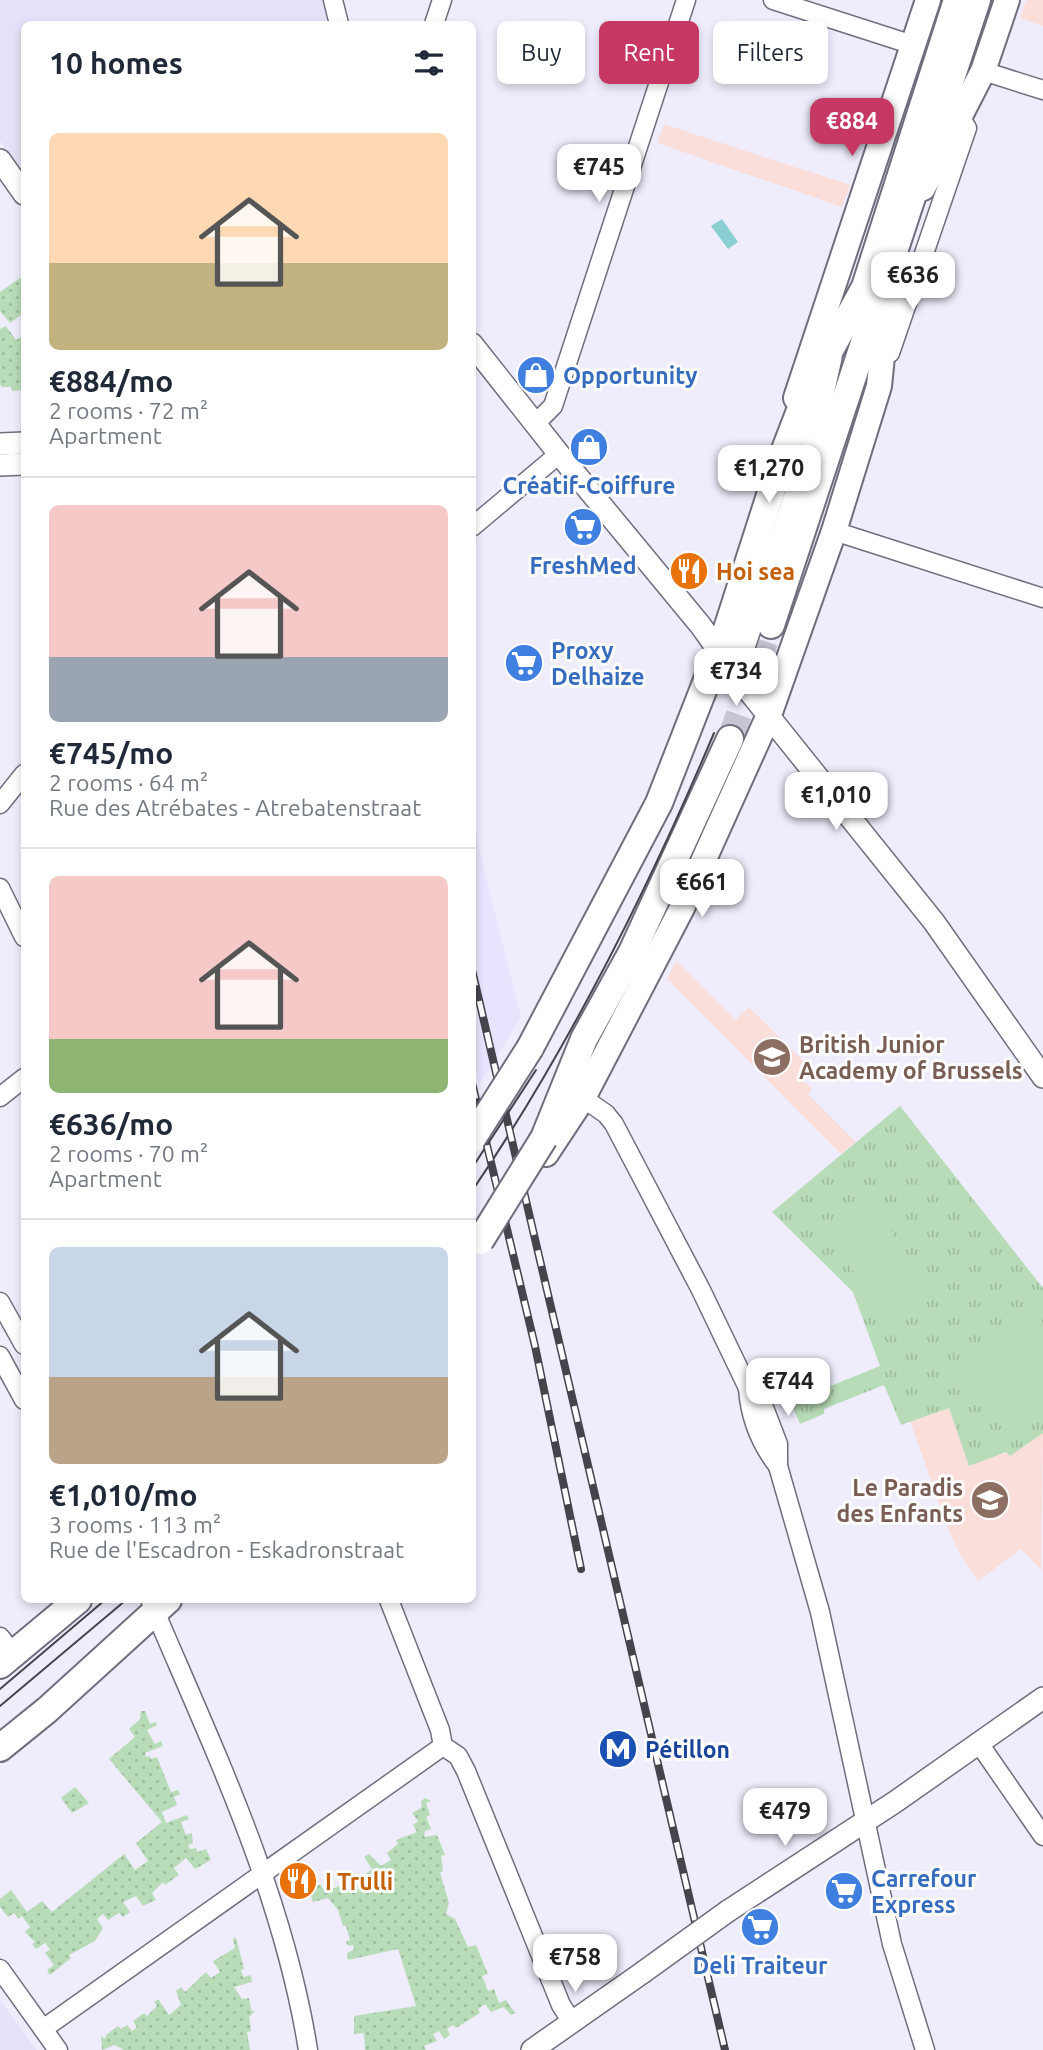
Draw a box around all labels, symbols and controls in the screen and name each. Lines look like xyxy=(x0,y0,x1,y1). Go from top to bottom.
chip: Buy xyxy=(497,21,585,84)
chip: Rent xyxy=(599,21,699,84)
chip: Filters xyxy=(713,21,828,84)
icon: filters xyxy=(410,44,448,82)
text: 10 homes xyxy=(49,46,183,80)
pin: €884 xyxy=(811,99,893,158)
text: €884 xyxy=(826,108,878,133)
pin: €745 xyxy=(558,144,640,204)
text: €745 xyxy=(573,154,625,179)
icon: home xyxy=(186,179,312,305)
pin: €636 xyxy=(872,252,954,312)
text: €636 xyxy=(887,262,939,287)
shop icon: Opportunity xyxy=(515,354,557,396)
place label: Opportunity xyxy=(563,363,697,388)
text: €884/mo xyxy=(49,364,173,398)
text: 2 rooms · 72 m² xyxy=(49,398,208,423)
text: Apartment xyxy=(49,423,162,448)
shop icon: Créatif-Coiffure xyxy=(568,426,610,468)
pin: €1,270 xyxy=(712,446,826,505)
text: €1,270 xyxy=(734,455,804,480)
place label: Créatif-Coiffure xyxy=(503,473,675,498)
supermarket icon: FreshMed xyxy=(562,506,604,548)
restaurant icon: Hoi sea xyxy=(668,550,710,592)
icon: home xyxy=(186,551,312,677)
place label: FreshMed xyxy=(530,553,636,578)
place label: Hoi sea xyxy=(716,559,795,584)
place label: Proxy Delhaize xyxy=(551,638,645,689)
supermarket icon: Proxy Delhaize xyxy=(503,642,545,684)
pin: €734 xyxy=(695,648,777,708)
text: €734 xyxy=(710,658,762,683)
text: €745/mo xyxy=(49,736,173,770)
text: 2 rooms · 64 m² xyxy=(49,770,208,795)
pin: €1,010 xyxy=(779,772,893,832)
text: €1,010 xyxy=(801,782,871,807)
text: Rue des Atrébates - Atrebatenstraat xyxy=(49,795,421,820)
pin: €661 xyxy=(661,860,743,919)
text: €661 xyxy=(676,869,728,894)
icon: home xyxy=(186,922,312,1048)
place label: British Junior Academy of Brussels xyxy=(799,1032,1023,1083)
school or university icon: British Junior Academy of Brussels xyxy=(751,1036,793,1078)
text: €636/mo xyxy=(49,1107,173,1141)
text: 2 rooms · 70 m² xyxy=(49,1141,208,1166)
text: Apartment xyxy=(49,1166,162,1191)
icon: home xyxy=(186,1293,312,1419)
pin: €744 xyxy=(747,1358,829,1418)
text: €744 xyxy=(762,1368,814,1393)
place label: Le Paradis des Enfants xyxy=(836,1475,963,1526)
text: €1,010/mo xyxy=(49,1478,198,1512)
school or university icon: Le Paradis des Enfants xyxy=(969,1479,1011,1521)
text: 3 rooms · 113 m² xyxy=(49,1512,221,1537)
text: Rue de l'Escadron - Eskadronstraat xyxy=(49,1537,404,1562)
metro station icon: Pétillon xyxy=(597,1728,639,1770)
place label: Pétillon xyxy=(645,1737,730,1762)
pin: €479 xyxy=(744,1788,826,1848)
text: €479 xyxy=(759,1798,811,1823)
restaurant icon: I Trulli xyxy=(277,1860,319,1902)
place label: Carrefour Express xyxy=(871,1866,977,1917)
place label: I Trulli xyxy=(325,1869,393,1894)
supermarket icon: Carrefour Express xyxy=(823,1870,865,1912)
supermarket icon: Deli Traiteur xyxy=(739,1906,781,1948)
pin: €758 xyxy=(534,1934,616,1994)
text: €758 xyxy=(549,1944,601,1969)
place label: Deli Traiteur xyxy=(692,1953,828,1978)

